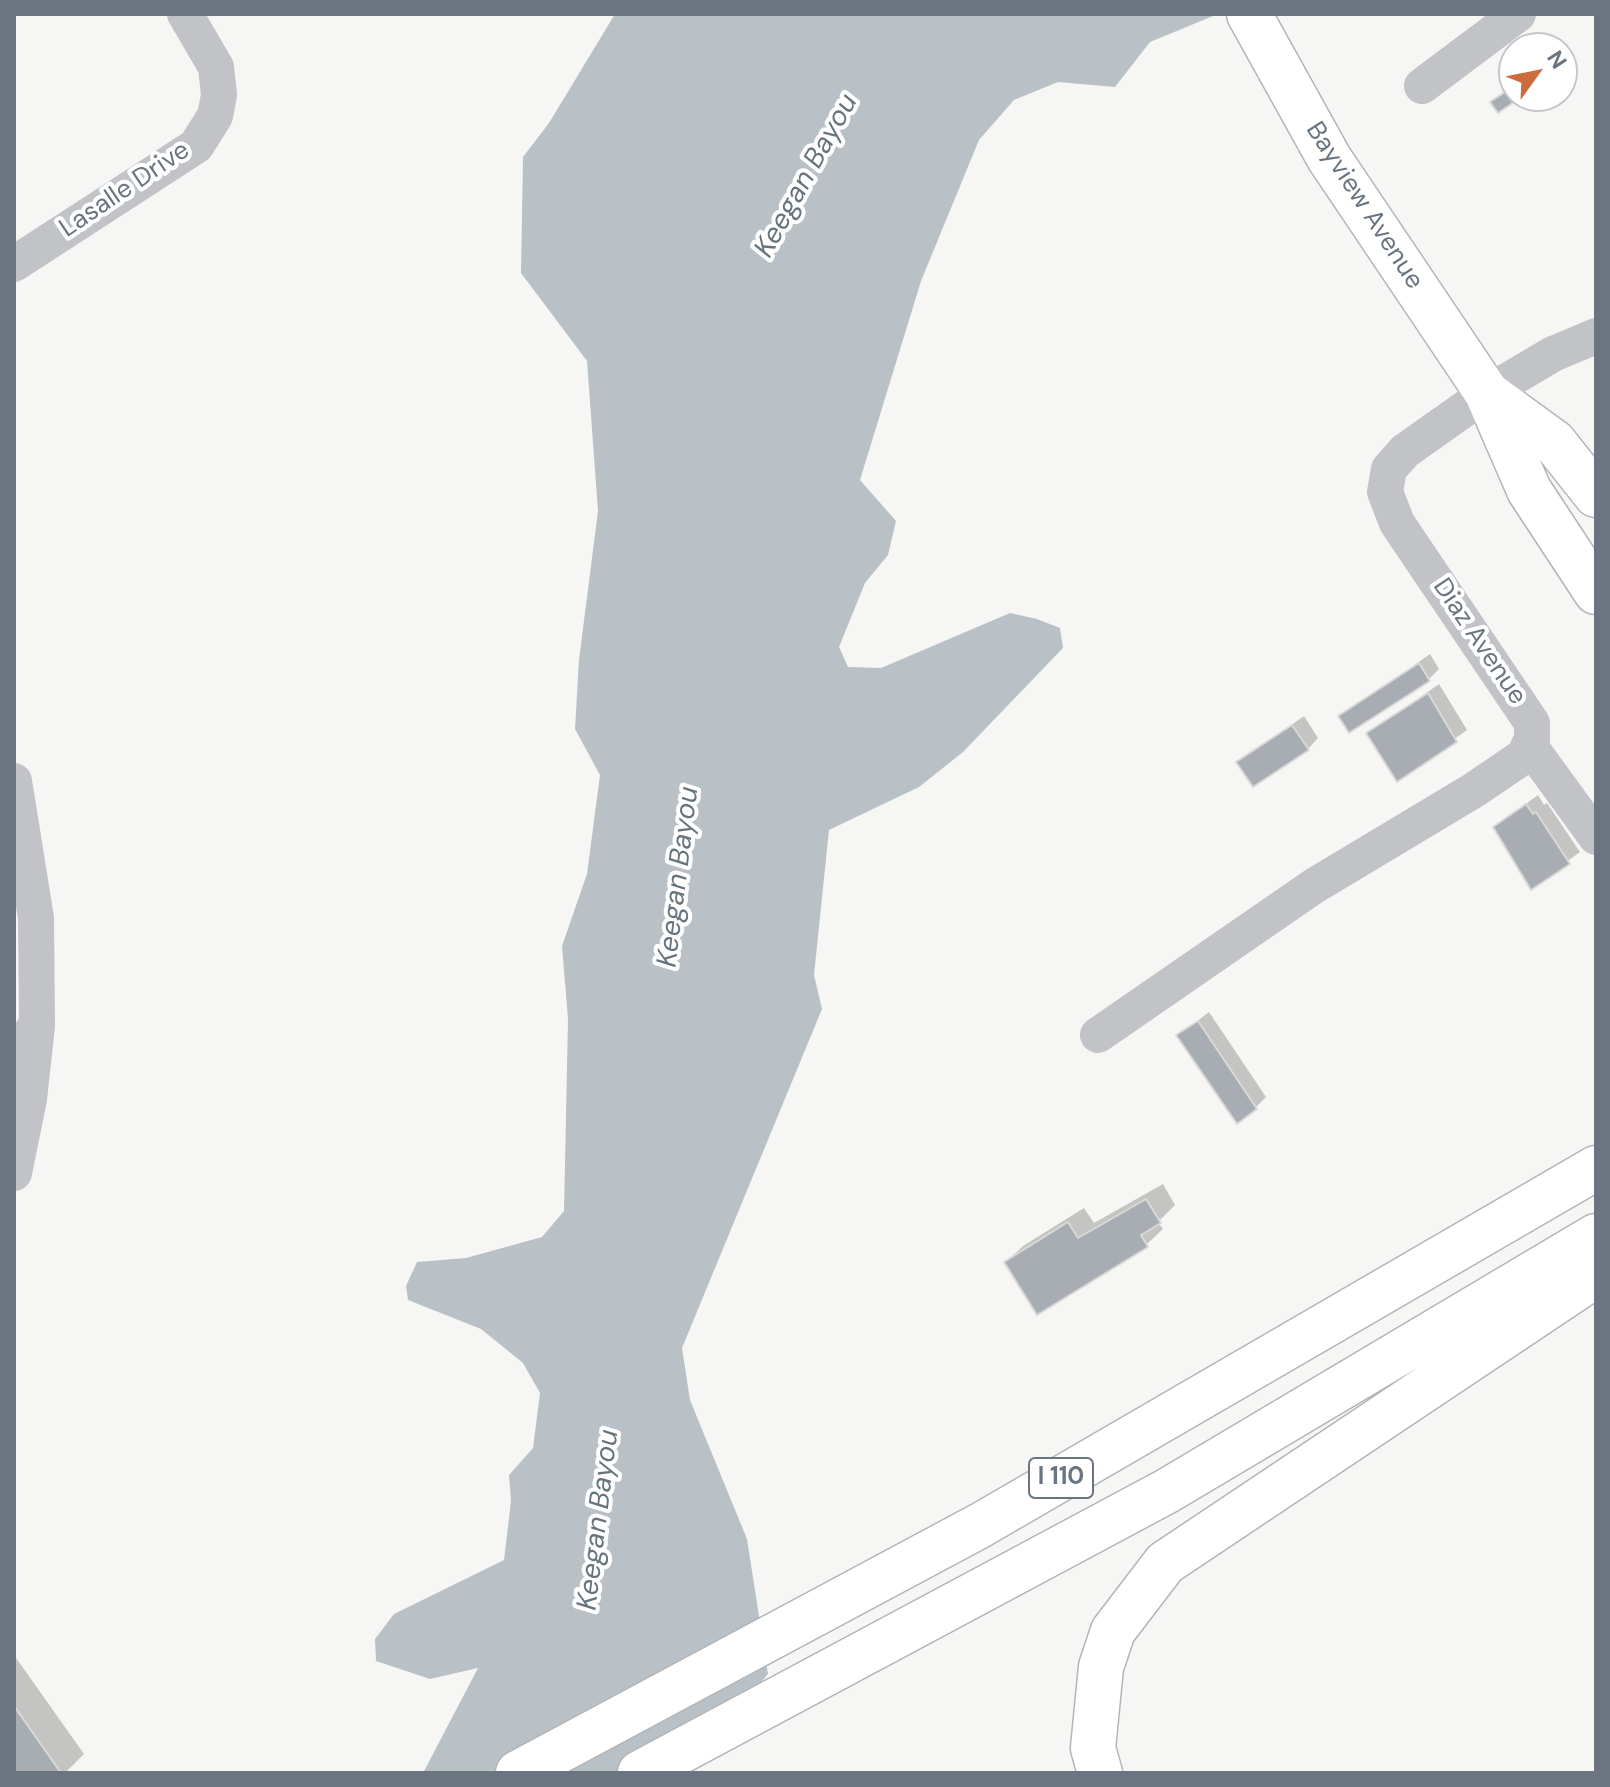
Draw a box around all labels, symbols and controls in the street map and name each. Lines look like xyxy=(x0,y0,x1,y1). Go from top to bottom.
north arrow xyxy=(1498,32,1578,112)
text: N xyxy=(1540,45,1573,74)
water label: Keegan Bayou xyxy=(748,88,866,264)
street label: Bayview Avenue xyxy=(1298,116,1430,296)
street label: Lasalle Drive xyxy=(54,135,196,245)
street label: Diaz Avenue xyxy=(1425,573,1533,711)
water label: Keegan Bayou xyxy=(651,785,707,969)
water label: Keegan Bayou xyxy=(571,1428,627,1612)
road number: I 110 xyxy=(1029,1458,1093,1498)

